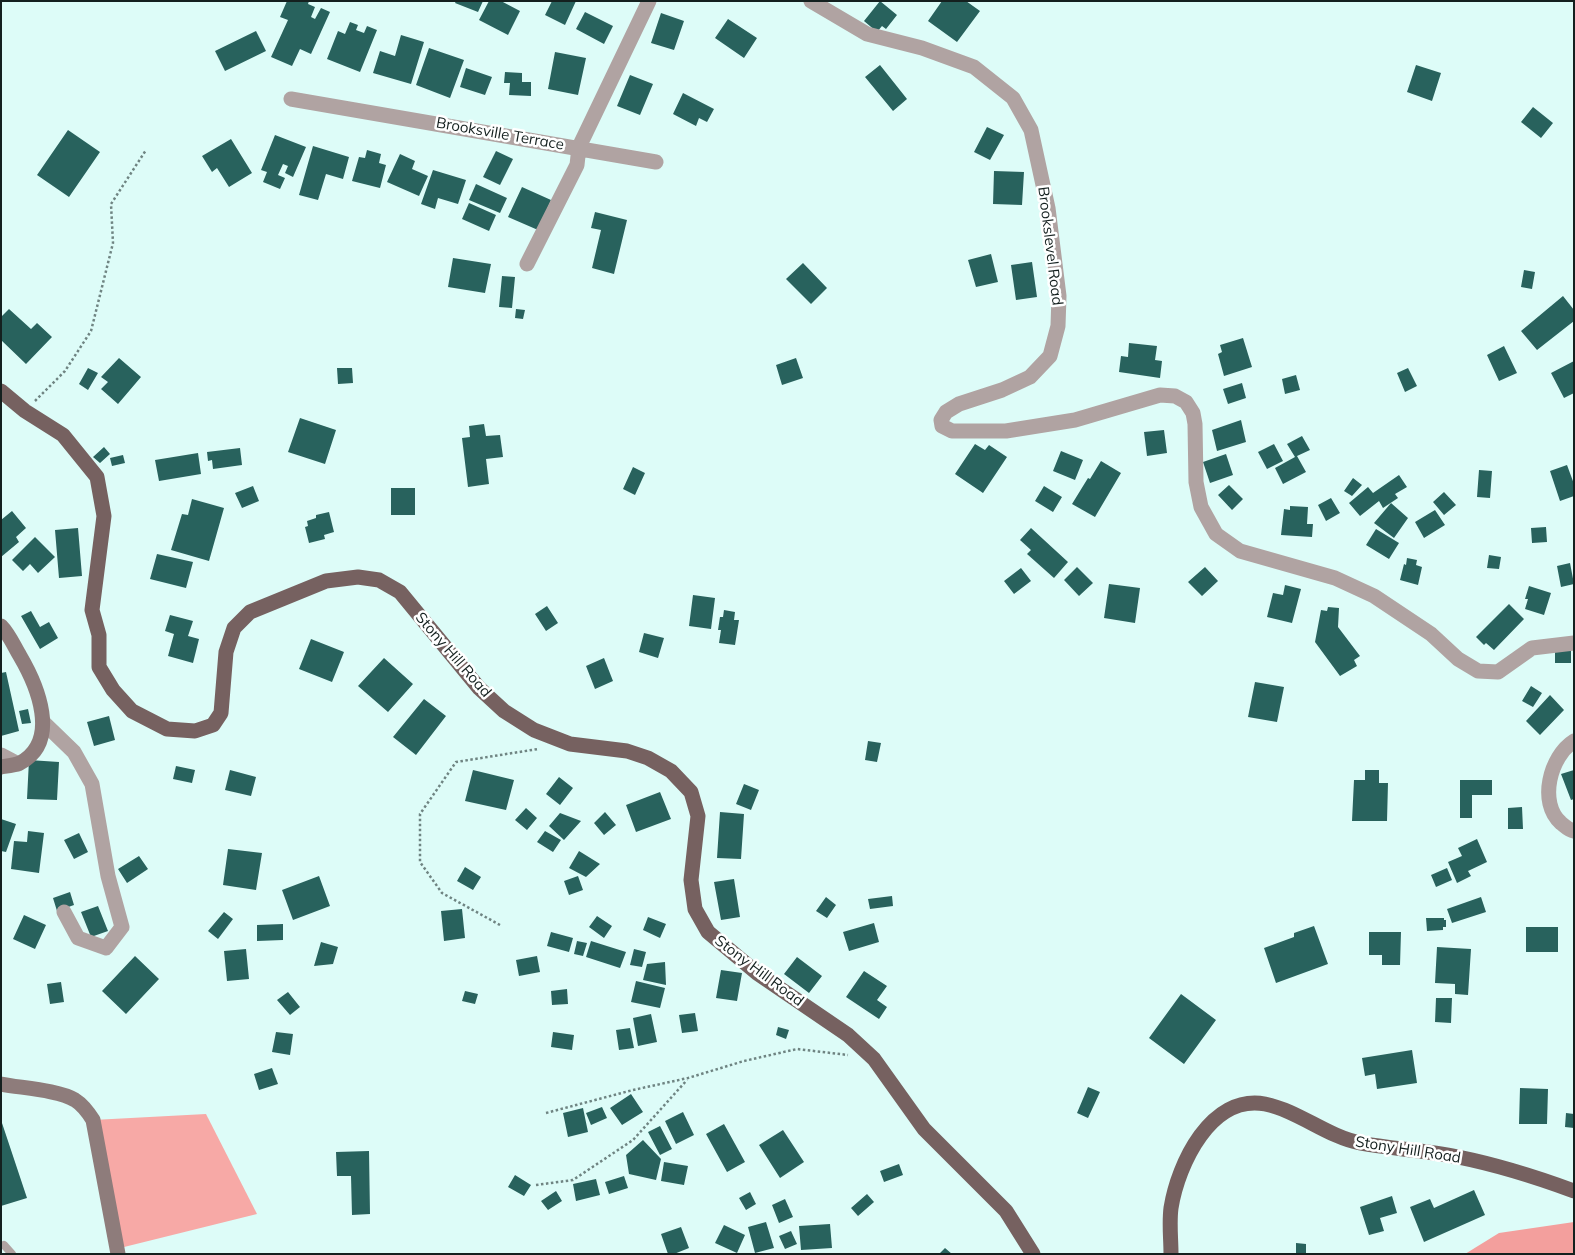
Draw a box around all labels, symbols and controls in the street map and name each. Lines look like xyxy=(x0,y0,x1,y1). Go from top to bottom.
street label: Brooksville Terrace xyxy=(435,114,565,154)
street label: Brookslevel Road xyxy=(1034,186,1066,306)
street label: Stony Hill Road xyxy=(411,609,495,701)
street label: Stony Hill Road xyxy=(711,932,807,1010)
street label: Stony Hill Road xyxy=(1354,1133,1462,1167)

